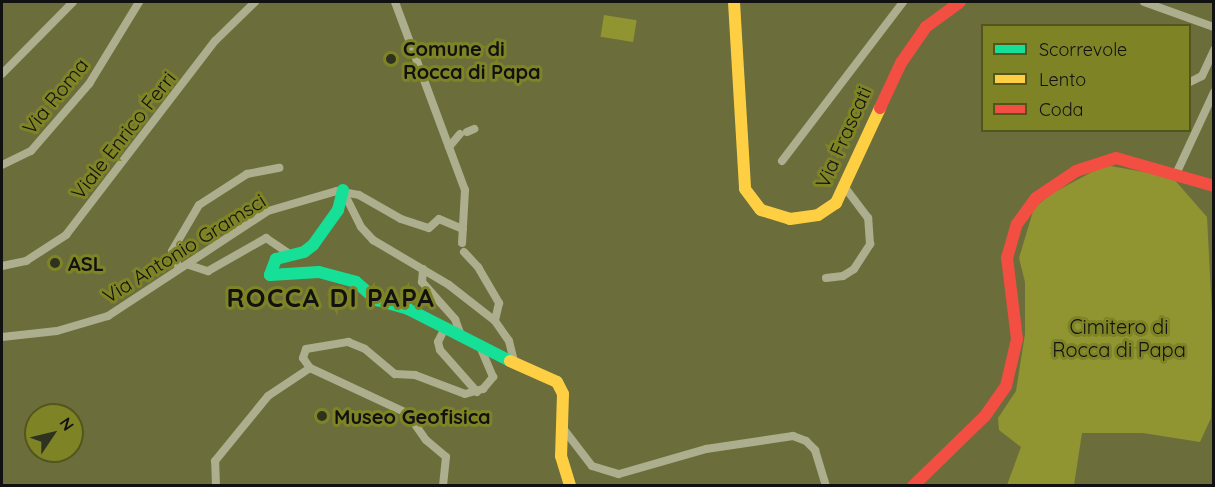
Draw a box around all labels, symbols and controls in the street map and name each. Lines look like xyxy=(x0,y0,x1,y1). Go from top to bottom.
legend xyxy=(981,24,1191,132)
place label: Comune di Rocca di Papa xyxy=(403,36,541,83)
text: Scorrevole xyxy=(1039,38,1127,61)
marker: Comune di Rocca di Papa xyxy=(384,52,398,66)
street label: Via Roma xyxy=(17,53,93,139)
street label: Viale Enrico Ferri xyxy=(66,66,180,204)
text: Lento xyxy=(1039,68,1086,91)
street label: Via Frascati xyxy=(810,82,876,192)
text: Coda xyxy=(1039,98,1083,121)
street label: Via Antonio Gramsci xyxy=(98,188,270,308)
place label: ASL xyxy=(68,251,104,275)
marker: ASL xyxy=(46,254,64,272)
district label: ROCCA DI PAPA xyxy=(227,282,435,314)
park label: Cimitero di Rocca di Papa xyxy=(1052,315,1186,362)
north arrow xyxy=(24,403,84,463)
place label: Museo Geofisica xyxy=(334,404,491,428)
marker: Museo Geofisica xyxy=(315,409,329,423)
text: N xyxy=(56,413,79,434)

